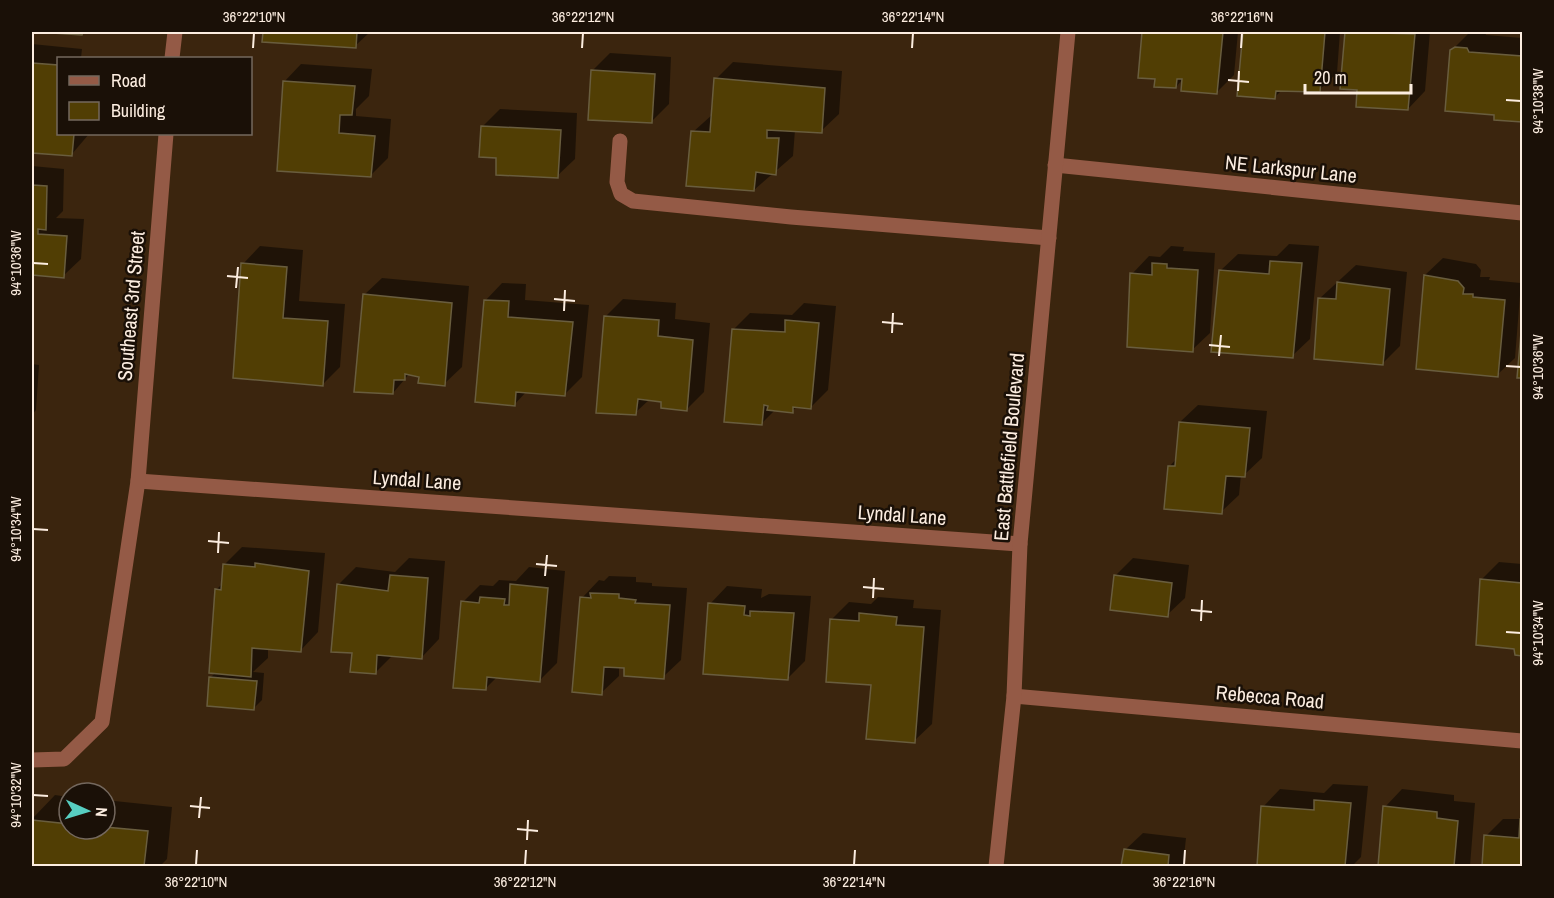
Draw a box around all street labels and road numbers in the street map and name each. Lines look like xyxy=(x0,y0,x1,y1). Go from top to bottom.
street label: NE Larkspur Lane xyxy=(1224,148,1358,189)
street label: Southeast 3rd Street xyxy=(110,229,151,382)
street label: East Battlefield Boulevard xyxy=(987,352,1030,542)
street label: Lyndal Lane xyxy=(372,463,462,496)
street label: Lyndal Lane xyxy=(857,498,947,531)
street label: Rebecca Road xyxy=(1215,678,1325,715)

